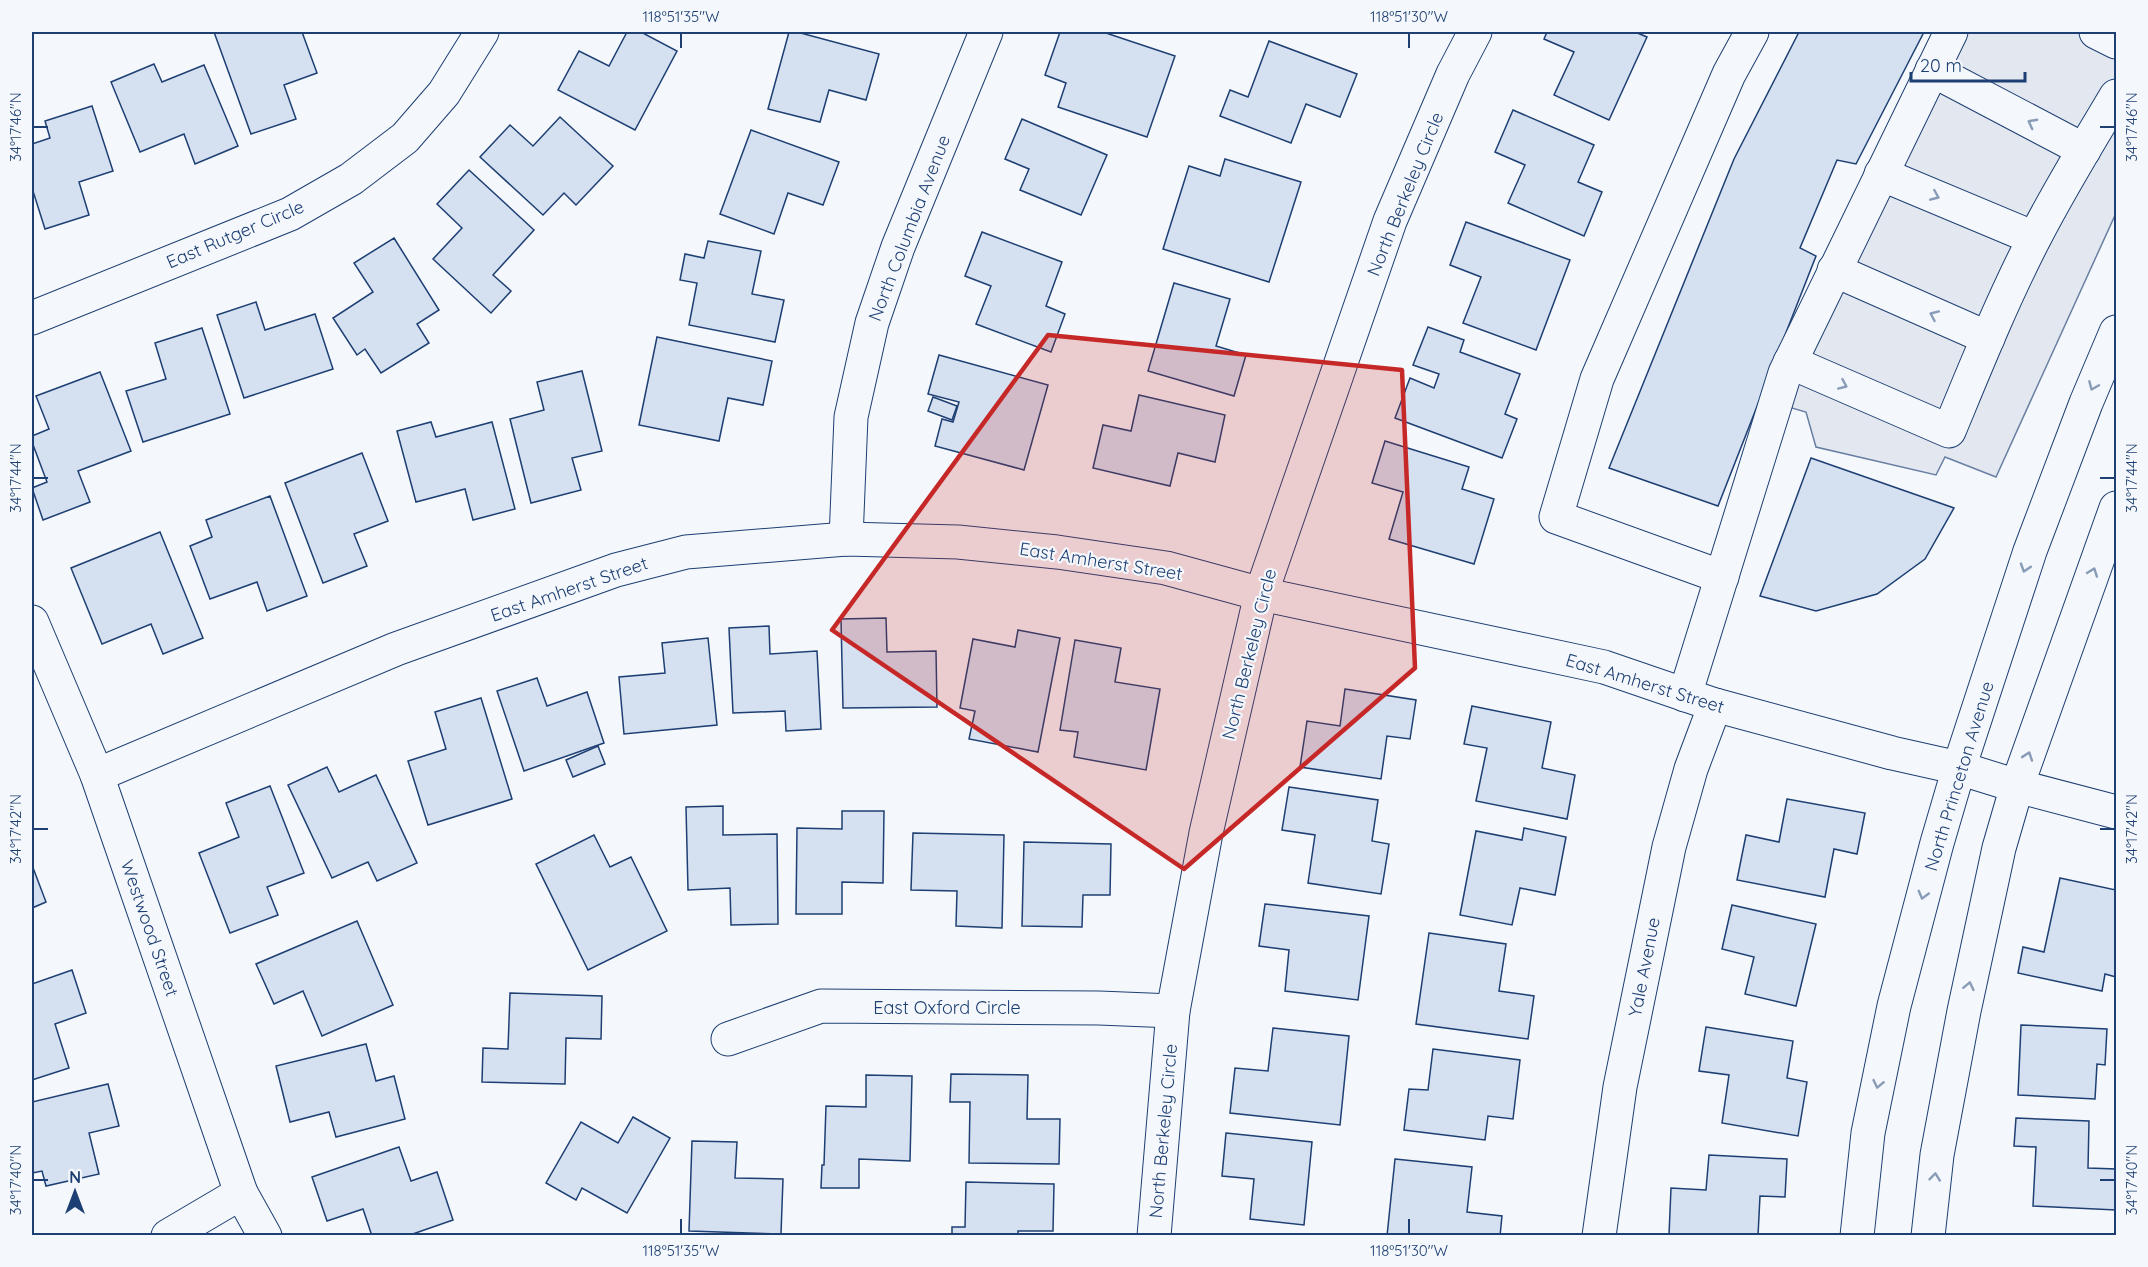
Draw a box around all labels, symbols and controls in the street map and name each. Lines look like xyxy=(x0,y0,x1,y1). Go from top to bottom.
text: 118°51'35"W xyxy=(642,7,720,26)
text: 118°51'30"W xyxy=(1370,7,1448,26)
scale bar xyxy=(1911,45,2025,83)
text: 20 m xyxy=(1920,54,1962,77)
text: 34°17'46"N xyxy=(6,92,25,162)
text: 34°17'46"N xyxy=(2122,92,2141,162)
street label: North Berkeley Circle xyxy=(1362,109,1448,279)
one-way arrow xyxy=(2027,118,2038,130)
street label: North Columbia Avenue xyxy=(863,132,955,324)
one-way arrow xyxy=(1929,189,1940,201)
street label: East Rutger Circle xyxy=(163,195,307,273)
one-way arrow xyxy=(1930,310,1941,322)
one-way arrow xyxy=(1837,378,1848,390)
one-way arrow xyxy=(2088,379,2100,390)
text: 34°17'44"N xyxy=(6,443,25,513)
text: 34°17'44"N xyxy=(2122,443,2141,513)
street label: East Amherst Street xyxy=(1018,537,1184,585)
street label: East Amherst Street xyxy=(487,551,651,627)
one-way arrow xyxy=(2019,562,2032,573)
street label: North Berkeley Circle xyxy=(1217,566,1281,742)
one-way arrow xyxy=(2085,567,2098,578)
street label: East Amherst Street xyxy=(1563,648,1727,718)
street label: North Princeton Avenue xyxy=(1919,678,1999,874)
one-way arrow xyxy=(2020,751,2033,762)
text: 34°17'42"N xyxy=(6,794,25,864)
text: 34°17'42"N xyxy=(2122,794,2141,864)
street label: Westwood Street xyxy=(116,857,184,999)
one-way arrow xyxy=(1918,890,1931,900)
street label: Yale Avenue xyxy=(1623,915,1665,1019)
one-way arrow xyxy=(1962,981,1975,991)
street label: East Oxford Circle xyxy=(873,996,1021,1019)
street label: North Berkeley Circle xyxy=(1144,1043,1182,1219)
one-way arrow xyxy=(1872,1079,1885,1089)
text: 34°17'40"N xyxy=(6,1145,25,1215)
text: 34°17'40"N xyxy=(2122,1145,2141,1215)
north arrow xyxy=(45,1162,105,1222)
text: N xyxy=(69,1167,81,1187)
one-way arrow xyxy=(1928,1173,1940,1182)
text: 118°51'35"W xyxy=(642,1241,720,1260)
text: 118°51'30"W xyxy=(1370,1241,1448,1260)

